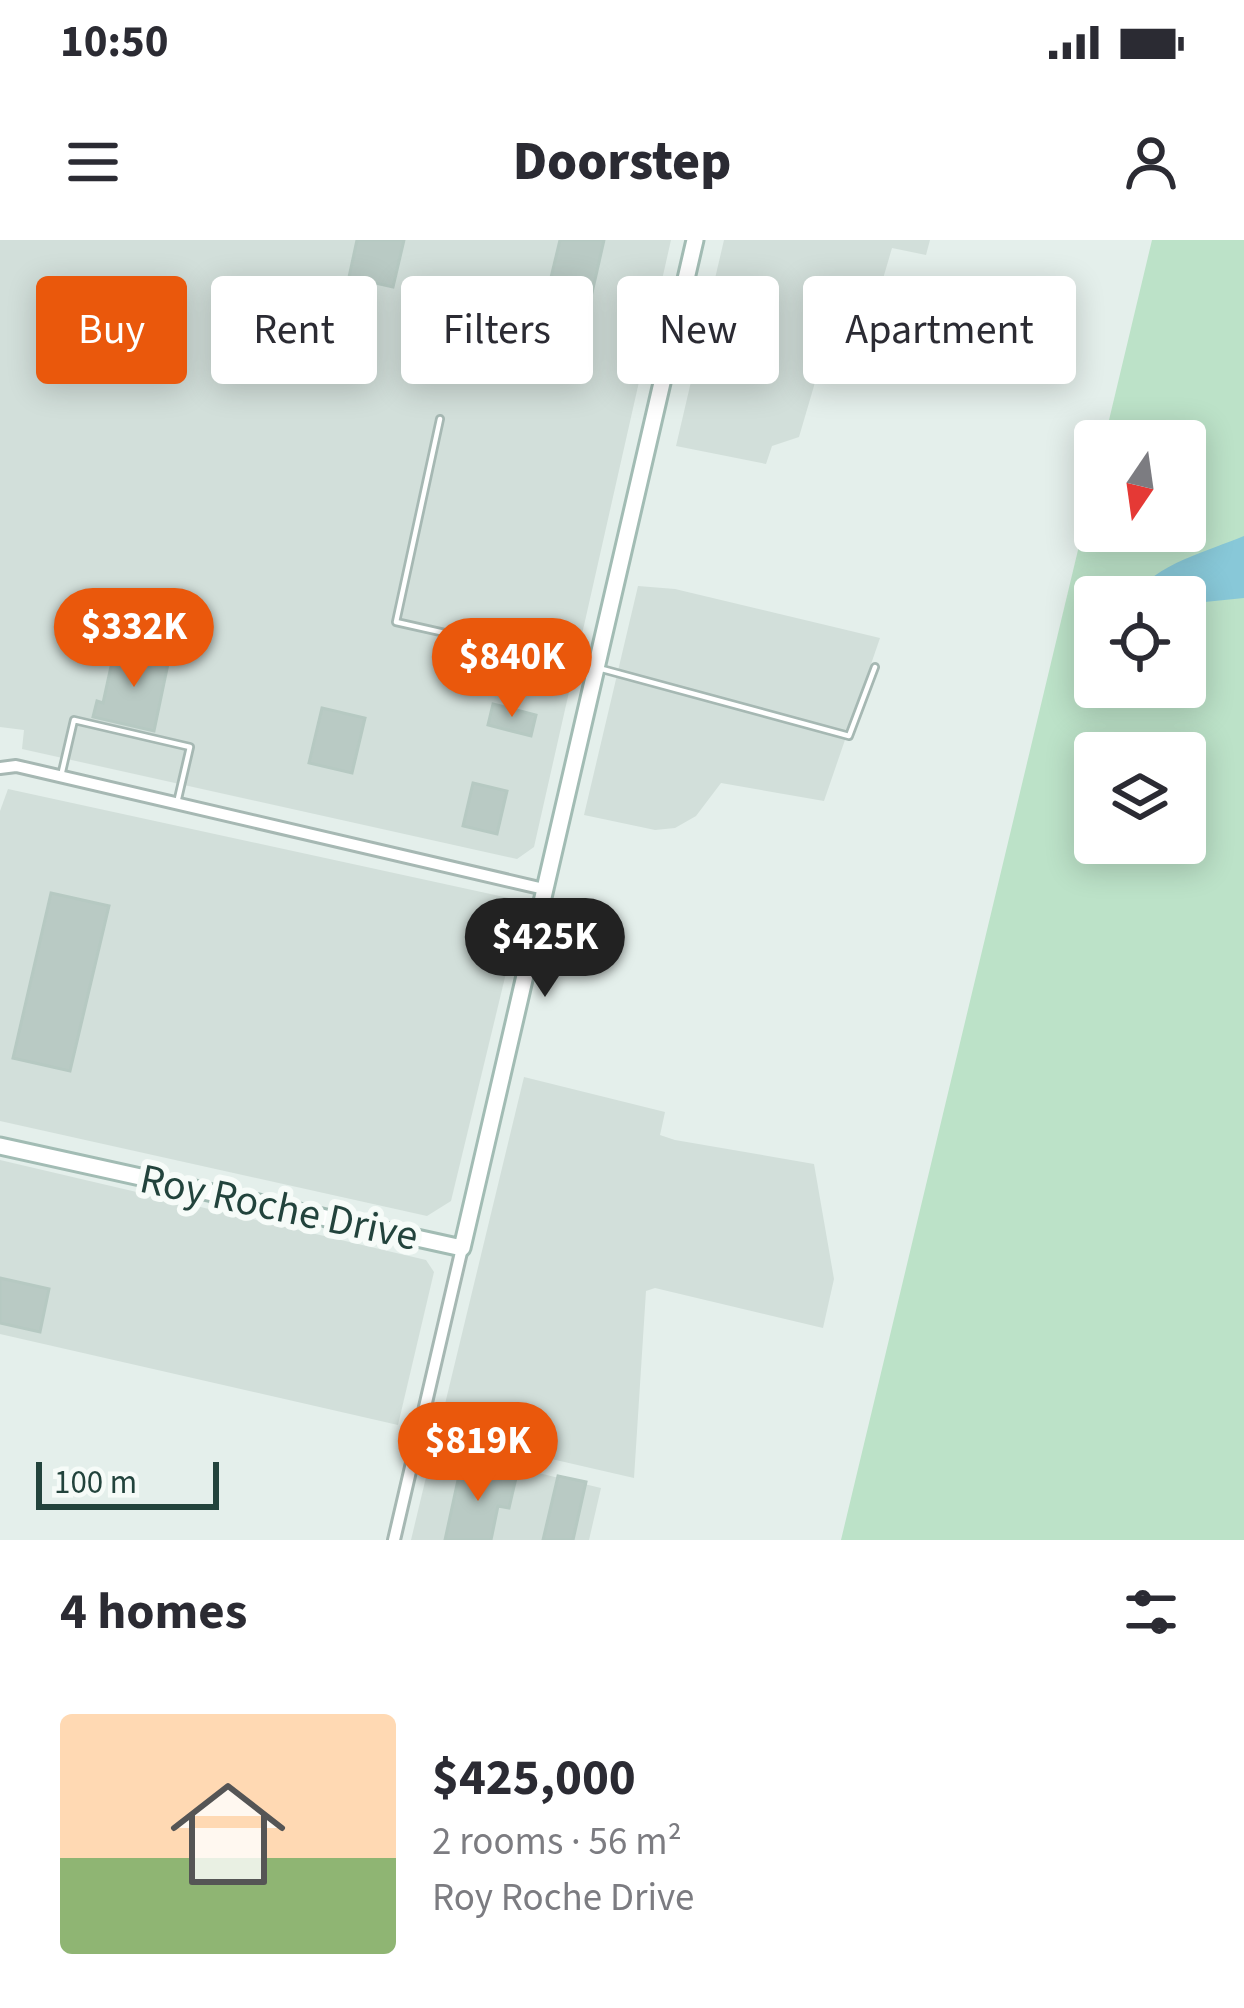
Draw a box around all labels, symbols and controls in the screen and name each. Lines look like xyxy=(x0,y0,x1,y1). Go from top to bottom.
text: 10:50 xyxy=(60,10,169,74)
text: Doorstep xyxy=(513,124,731,201)
icon: menu xyxy=(60,129,126,195)
icon: person xyxy=(1118,129,1184,195)
chip: Buy xyxy=(36,276,187,384)
chip: Rent xyxy=(211,276,377,384)
chip: Filters xyxy=(401,276,593,384)
chip: New xyxy=(617,276,779,384)
chip: Apartment xyxy=(803,276,1076,384)
north arrow xyxy=(1074,420,1206,552)
map controls xyxy=(1074,420,1206,864)
button: locate xyxy=(1074,576,1206,708)
pin: $332K xyxy=(50,588,218,690)
text: $332K xyxy=(81,599,187,655)
pin: $840K xyxy=(428,618,596,720)
text: $840K xyxy=(459,629,565,685)
button: layers xyxy=(1074,732,1206,864)
pin: $425K xyxy=(461,898,629,1000)
text: $425K xyxy=(492,909,598,965)
street label: Roy Roche Drive xyxy=(135,1149,423,1267)
pin: $819K xyxy=(394,1402,562,1504)
text: $819K xyxy=(425,1413,531,1469)
scale bar xyxy=(36,1456,219,1509)
text: 100 m xyxy=(54,1459,137,1506)
text: 4 homes xyxy=(60,1576,247,1648)
icon: filters xyxy=(1118,1579,1184,1645)
text: $425,000 xyxy=(432,1742,636,1814)
icon: home xyxy=(156,1762,300,1906)
text: 2 rooms · 56 m² xyxy=(432,1814,682,1870)
text: Roy Roche Drive xyxy=(432,1870,694,1926)

